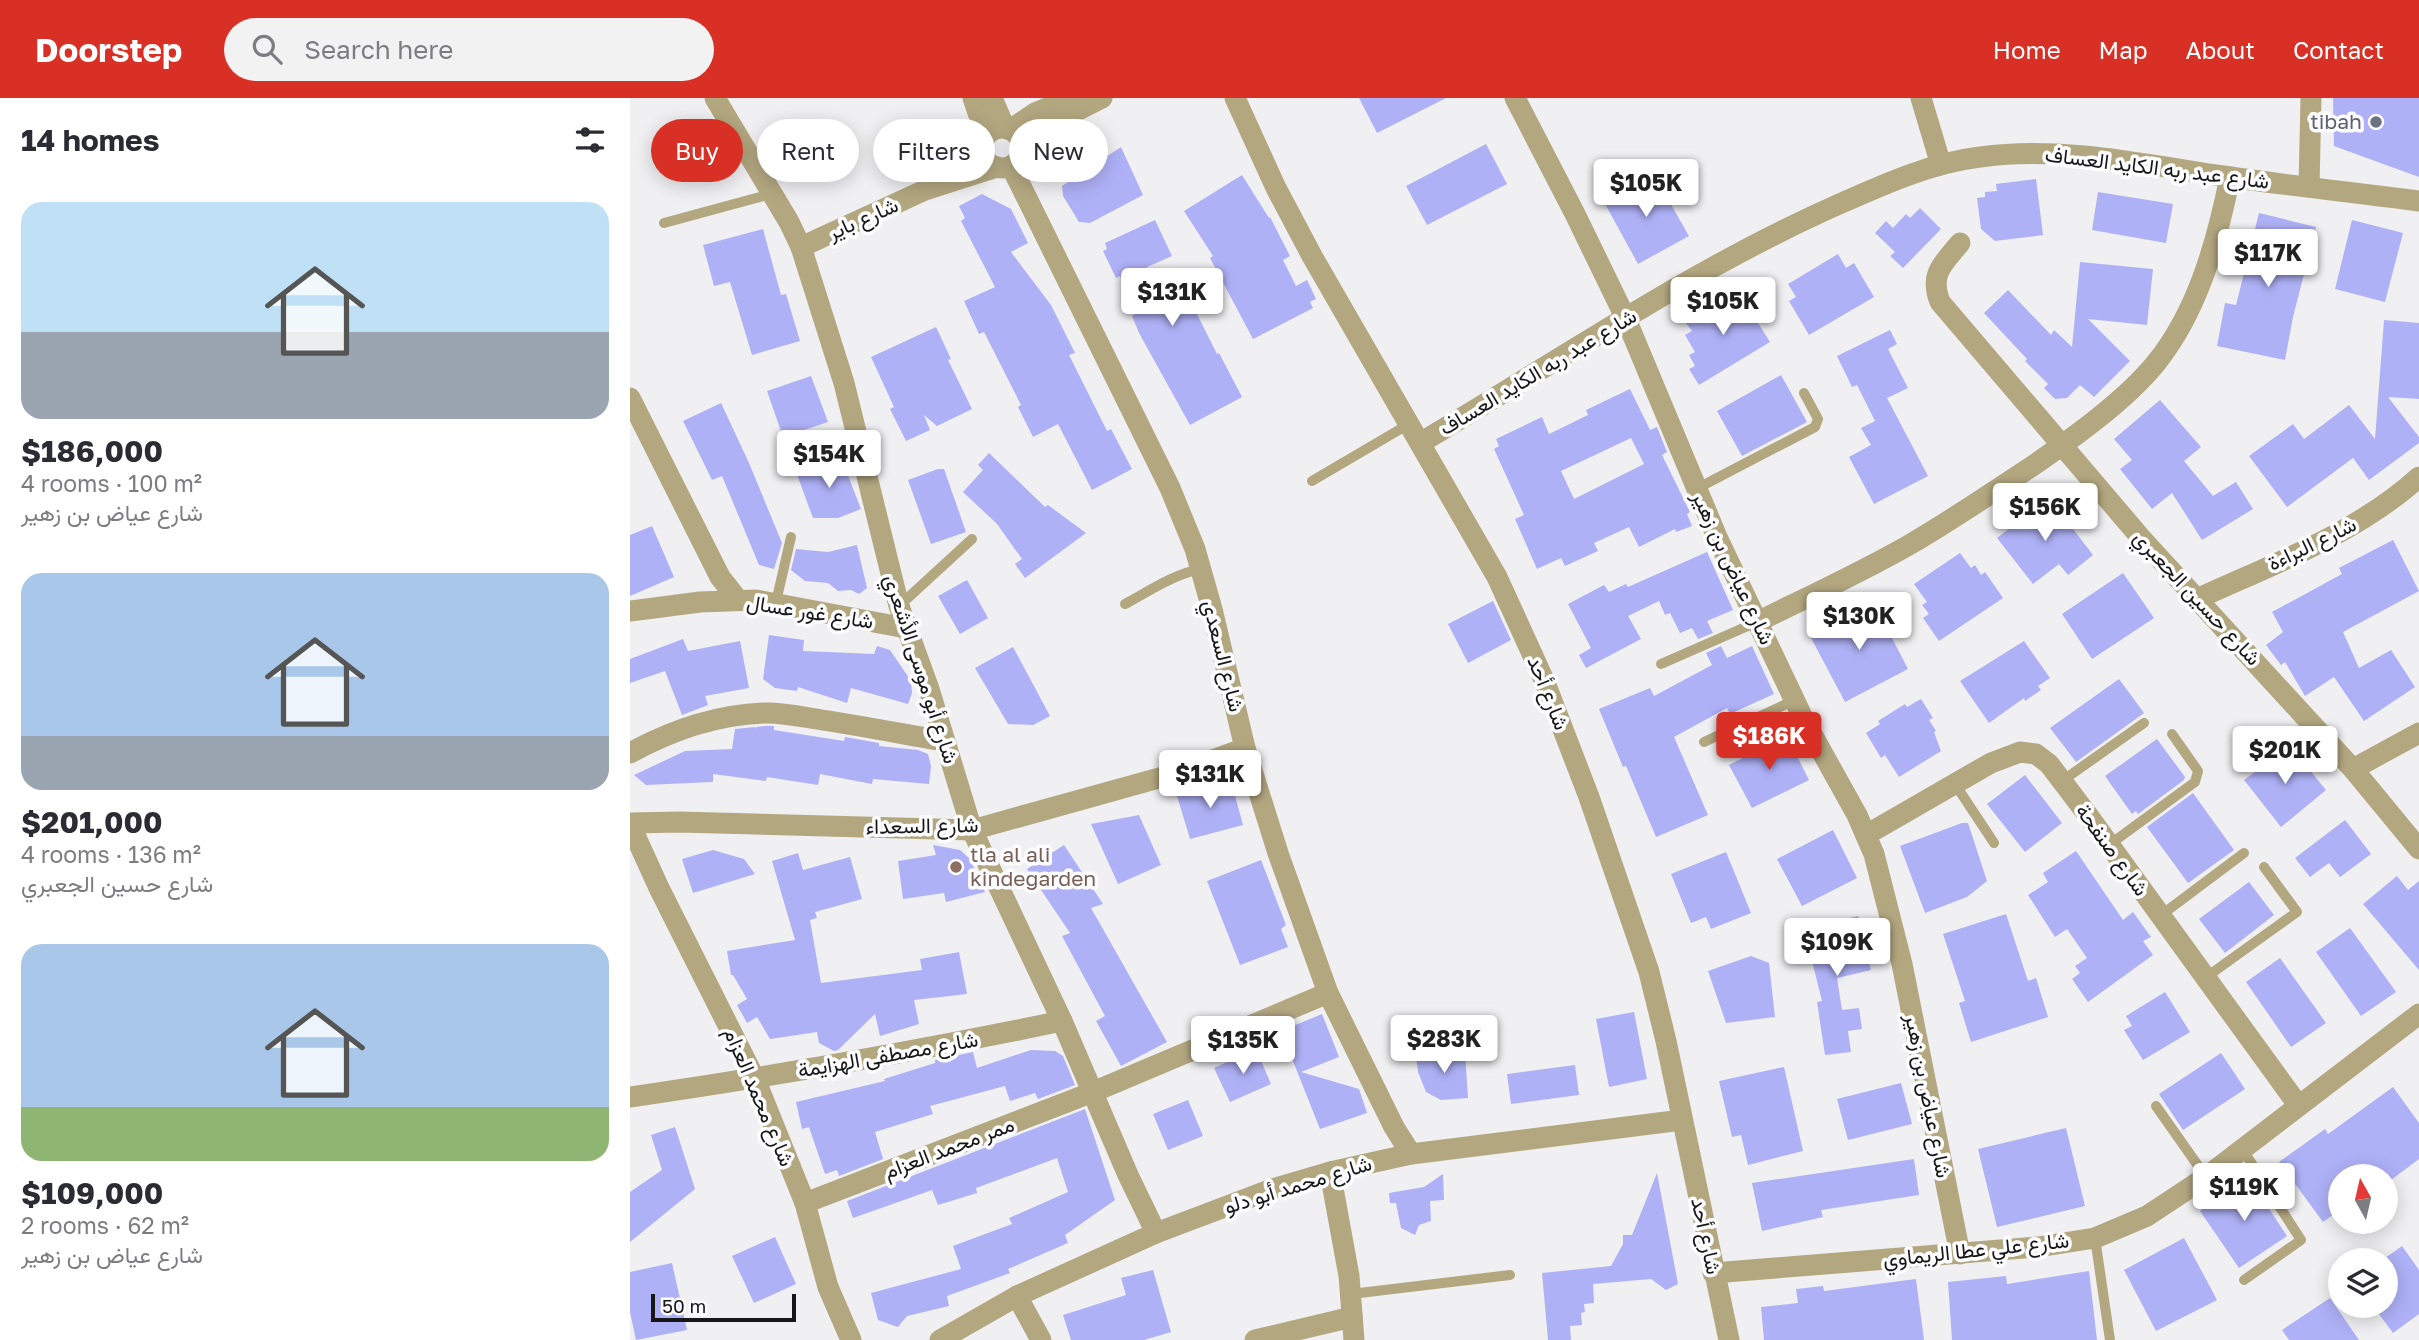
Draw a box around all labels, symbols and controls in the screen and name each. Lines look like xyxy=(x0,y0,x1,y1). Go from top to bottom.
search box xyxy=(224,18,714,81)
text: Doorstep xyxy=(35,30,182,69)
icon: search xyxy=(248,30,286,68)
text: Search here xyxy=(304,34,453,65)
text: Home xyxy=(1993,35,2061,64)
text: Map xyxy=(2099,35,2148,64)
text: About xyxy=(2186,35,2255,64)
text: Contact xyxy=(2293,35,2384,64)
place label: tibah xyxy=(2310,108,2362,134)
marker: tibah xyxy=(2368,114,2384,130)
chip: Buy xyxy=(651,119,743,182)
chip: Rent xyxy=(757,119,859,182)
chip: Filters xyxy=(873,119,995,182)
chip: New xyxy=(1009,119,1108,182)
icon: filters xyxy=(571,121,609,159)
text: 14 homes xyxy=(21,122,160,158)
street label: شارع عبد ربه الكايد العساف xyxy=(2043,140,2271,196)
pin: $105K xyxy=(1597,159,1695,219)
text: $105K xyxy=(1610,168,1682,196)
street label: شارع باير xyxy=(822,191,903,247)
pin: $117K xyxy=(2219,230,2317,289)
text: $117K xyxy=(2234,238,2302,266)
icon: home xyxy=(252,248,378,374)
pin: $131K xyxy=(1123,268,1221,328)
text: $131K xyxy=(1137,277,1207,305)
pin: $105K xyxy=(1674,278,1772,337)
text: $105K xyxy=(1687,286,1759,314)
street label: شارع عبد ربه الكايد العساف xyxy=(1434,302,1642,442)
pin: $154K xyxy=(780,430,878,490)
text: $186,000 xyxy=(21,433,163,469)
text: $154K xyxy=(793,439,865,467)
text: 4 rooms · 100 m² xyxy=(21,469,202,497)
pin: $156K xyxy=(1996,484,2094,543)
street label: شارع عياض بن زهير xyxy=(1685,486,1781,649)
text: $156K xyxy=(2009,492,2081,520)
text: شارع عياض بن زهير xyxy=(21,498,203,526)
street label: شارع البراءة xyxy=(2263,510,2361,578)
street label: شارع حسين الجعبري xyxy=(2125,524,2267,674)
street label: شارع أبو موسى الأشعري xyxy=(874,571,965,768)
street label: شارع غور عسال xyxy=(745,588,875,636)
pin: $130K xyxy=(1810,592,1908,652)
street label: شارع السعدي xyxy=(1193,597,1250,715)
text: $130K xyxy=(1823,601,1895,629)
icon: home xyxy=(252,619,378,745)
street label: شارع أحد xyxy=(1520,652,1576,734)
pin: $186K xyxy=(1720,712,1818,772)
text: $186K xyxy=(1732,721,1806,749)
pin: $201K xyxy=(2236,726,2334,786)
text: $201K xyxy=(2249,735,2321,763)
pin: $131K xyxy=(1161,750,1259,810)
text: $131K xyxy=(1175,759,1245,787)
street label: شارع صنفحة xyxy=(2069,798,2155,902)
text: $201,000 xyxy=(21,804,162,840)
street label: شارع السعداء xyxy=(865,811,979,841)
text: 4 rooms · 136 m² xyxy=(21,840,201,868)
place label: tla al ali kindegarden xyxy=(970,841,1096,891)
marker: tla al ali kindegarden xyxy=(948,859,964,875)
text: شارع حسين الجعبري xyxy=(21,869,213,897)
pin: $109K xyxy=(1788,918,1886,978)
text: $109K xyxy=(1800,927,1874,955)
icon: home xyxy=(252,990,378,1116)
street label: شارع عياض بن زهير xyxy=(1898,1011,1958,1180)
pin: $135K xyxy=(1194,1016,1292,1076)
pin: $283K xyxy=(1395,1016,1493,1075)
street label: شارع محمد العزام xyxy=(717,1023,801,1171)
text: $283K xyxy=(1407,1024,1481,1052)
street label: شارع مصطفى الهزايمة xyxy=(796,1025,980,1085)
text: $135K xyxy=(1207,1025,1279,1053)
street label: ممر محمد العزام xyxy=(880,1110,1018,1186)
street label: شارع محمد أبو دلو xyxy=(1221,1149,1375,1221)
pin: $119K xyxy=(2195,1164,2293,1223)
north arrow xyxy=(2328,1164,2398,1234)
map controls xyxy=(2328,1164,2398,1318)
text: $119K xyxy=(2209,1172,2279,1200)
text: $109,000 xyxy=(21,1175,163,1211)
street label: شارع أحد xyxy=(1684,1195,1728,1277)
text: 2 rooms · 62 m² xyxy=(21,1211,189,1239)
street label: شارع علي عطا الريماوي xyxy=(1881,1226,2071,1277)
text: شارع عياض بن زهير xyxy=(21,1240,203,1268)
button: layers xyxy=(2328,1248,2398,1318)
scale bar xyxy=(651,1291,796,1323)
text: 50 m xyxy=(662,1294,706,1317)

